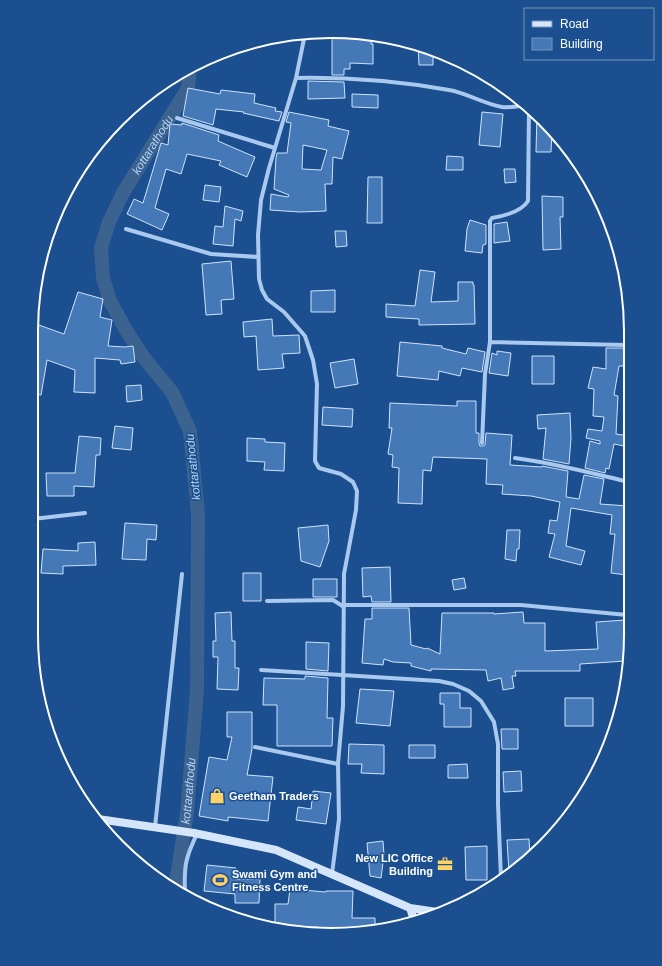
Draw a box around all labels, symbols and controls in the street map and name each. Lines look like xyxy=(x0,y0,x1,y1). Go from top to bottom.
legend xyxy=(524,8,654,60)
text: Road xyxy=(560,17,589,31)
text: Building xyxy=(560,37,603,51)
water label: kottarathodu xyxy=(129,113,176,177)
water label: kottarathodu xyxy=(183,433,203,501)
water label: kottarathodu xyxy=(178,757,198,825)
shop icon: Geetham Traders xyxy=(208,787,226,805)
place label: Geetham Traders xyxy=(229,790,319,802)
place label: New LIC Office Building xyxy=(355,852,433,877)
office icon: New LIC Office Building xyxy=(436,855,454,873)
place label: Swami Gym and Fitness Centre xyxy=(232,868,317,893)
sports icon: Swami Gym and Fitness Centre xyxy=(211,871,229,889)

